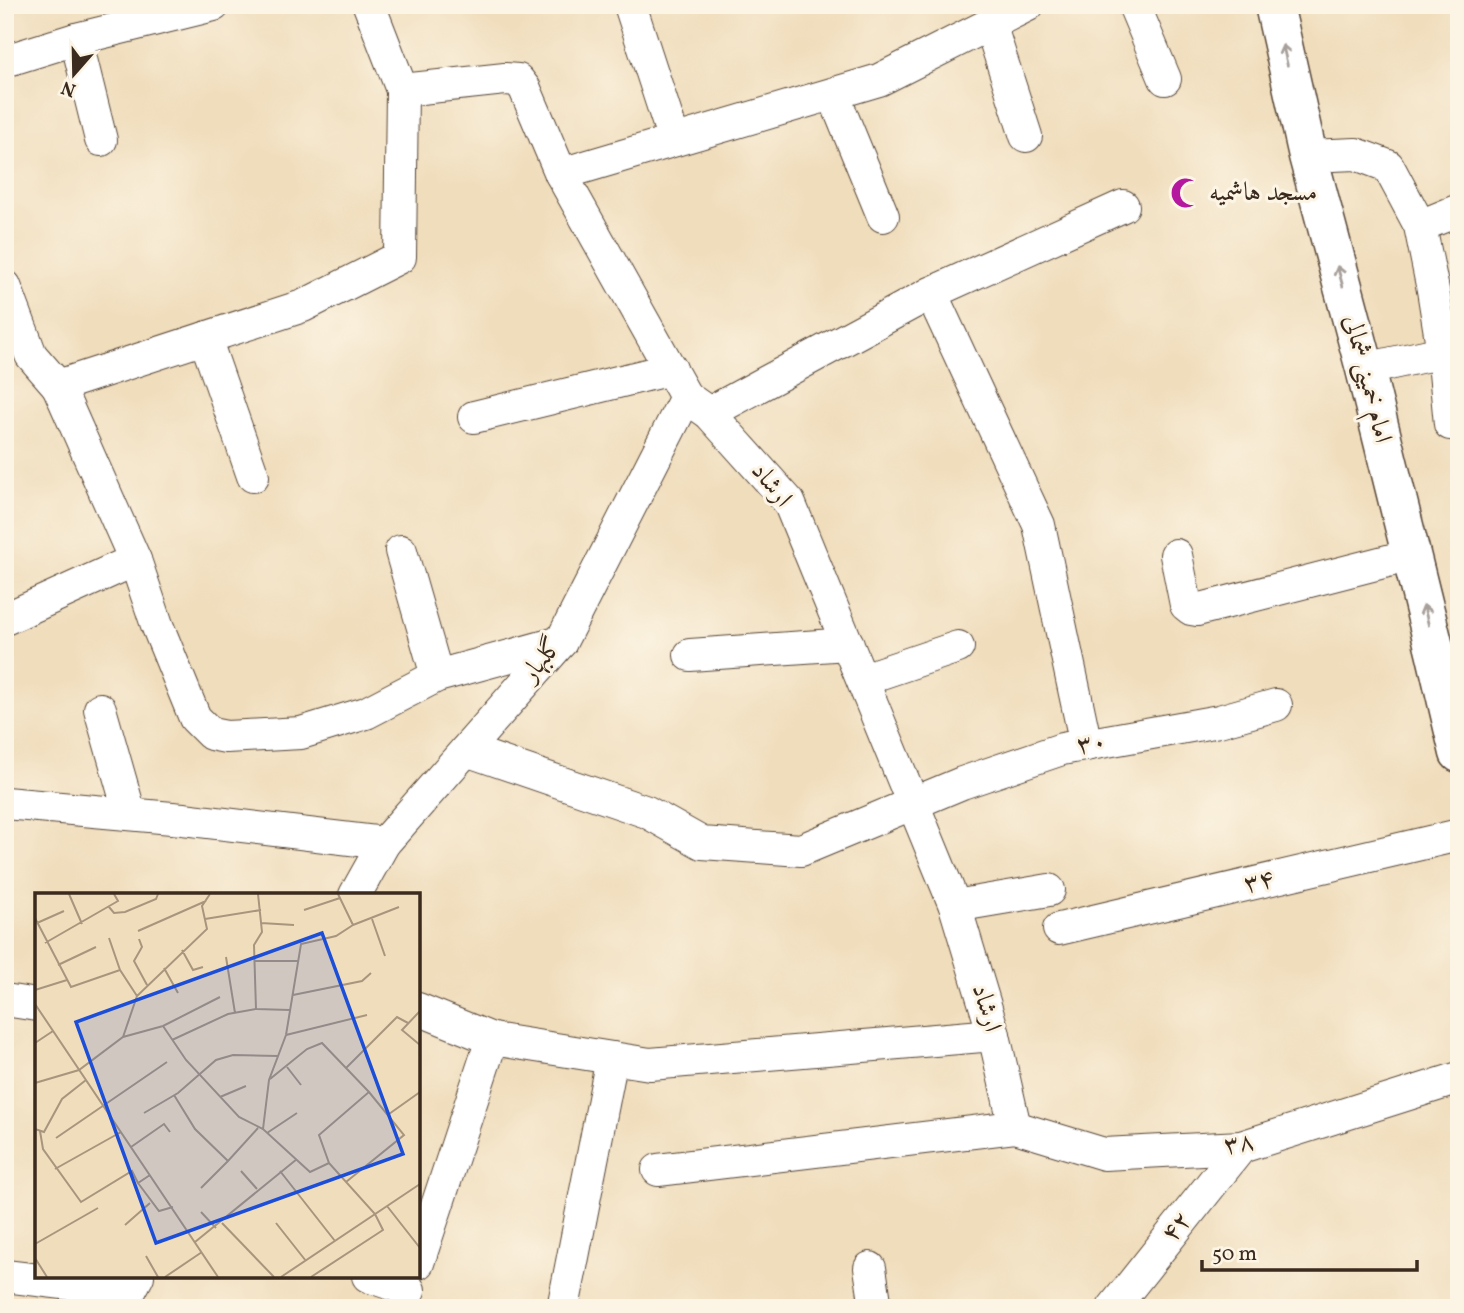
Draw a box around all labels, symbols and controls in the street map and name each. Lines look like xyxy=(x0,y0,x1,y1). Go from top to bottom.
north arrow xyxy=(38,38,108,108)
one-way arrow xyxy=(1278,44,1291,67)
text: N xyxy=(58,73,80,103)
place label: مسجد هاشمیه xyxy=(1209,175,1317,211)
mosque icon: مسجد هاشمیه xyxy=(1169,176,1203,210)
one-way arrow xyxy=(1333,265,1346,288)
street label: امام خمینی شمالی xyxy=(1331,311,1400,448)
street label: ارشاد xyxy=(742,455,800,515)
one-way arrow xyxy=(1419,604,1432,627)
street label: گلبهار xyxy=(511,630,571,692)
street label: ۳۰ xyxy=(1074,724,1110,764)
street label: ۳۴ xyxy=(1240,861,1278,903)
inset map xyxy=(35,893,420,1278)
street label: ارشاد xyxy=(962,980,1010,1036)
street label: ۳۸ xyxy=(1221,1124,1257,1164)
street label: ۴۲ xyxy=(1153,1204,1201,1250)
scale bar xyxy=(1202,1229,1417,1273)
text: 50 m xyxy=(1212,1240,1257,1269)

